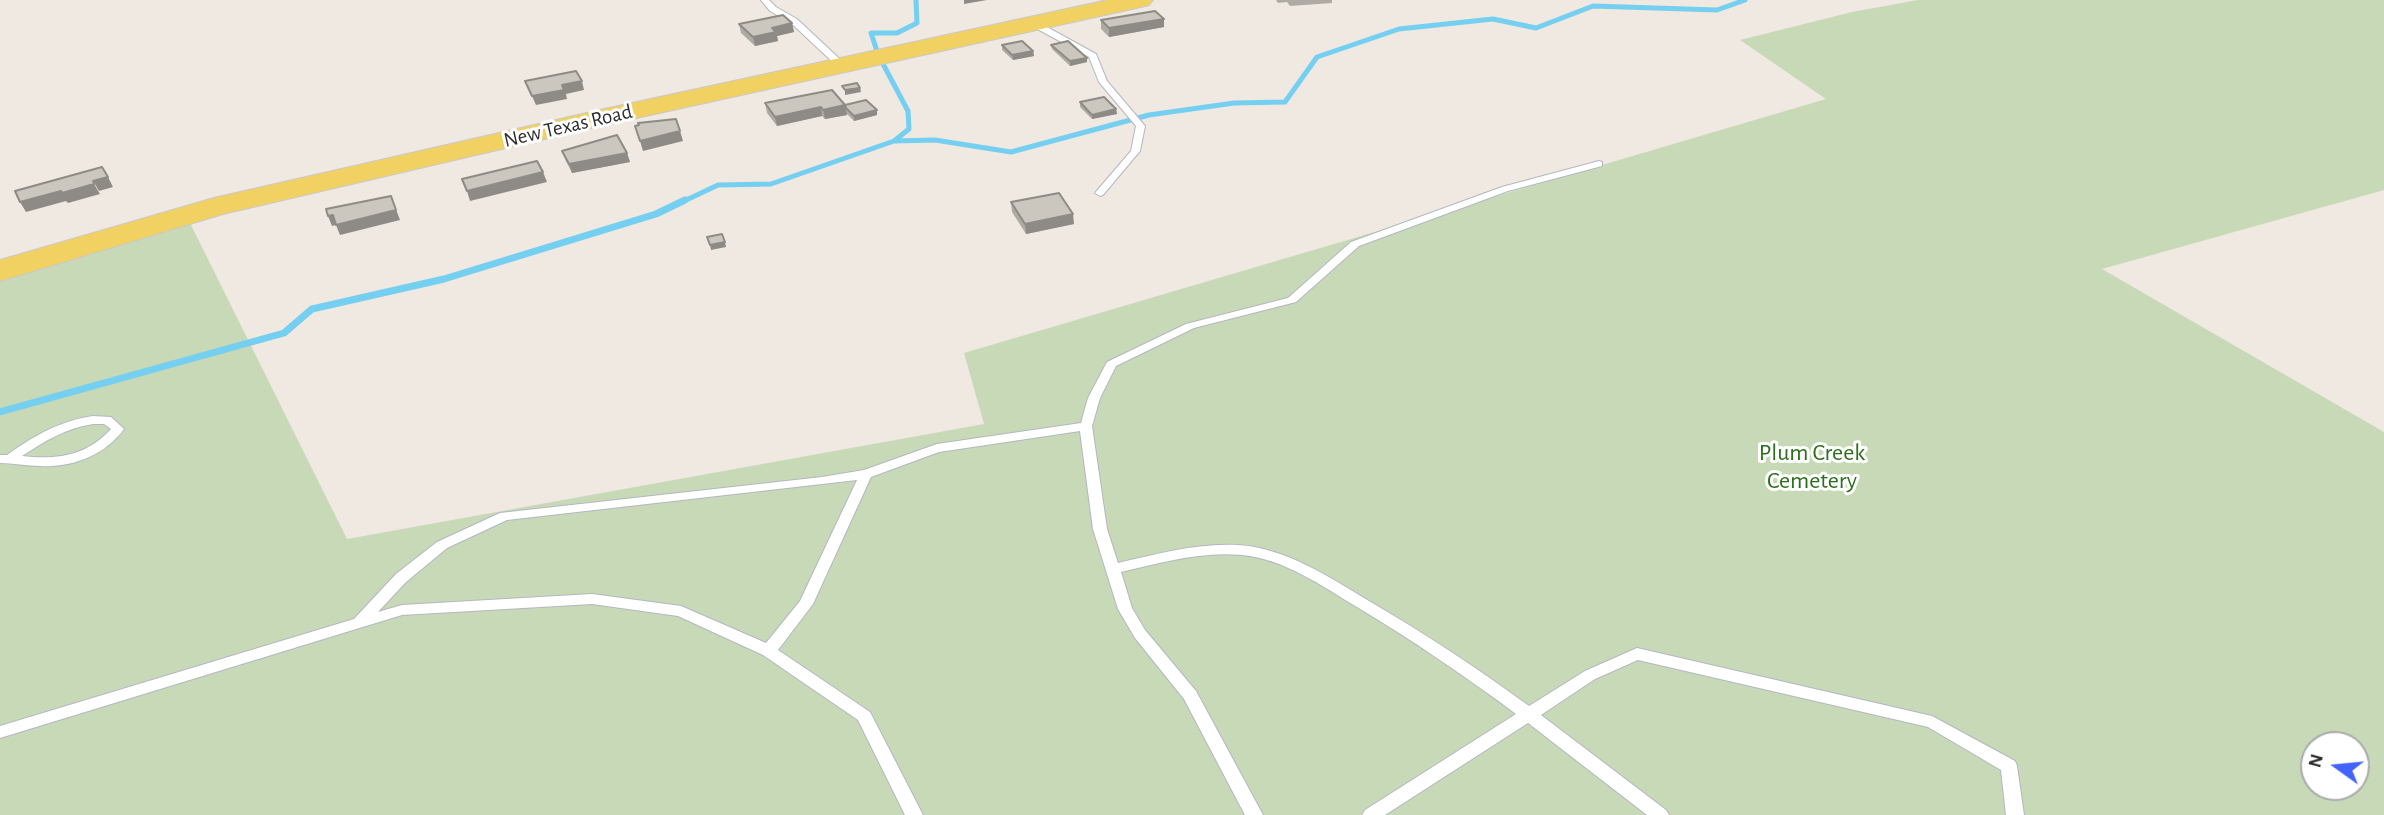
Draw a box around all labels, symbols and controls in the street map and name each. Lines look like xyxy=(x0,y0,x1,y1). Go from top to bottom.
street label: New Texas Road xyxy=(501,99,635,153)
park label: Plum Creek Cemetery xyxy=(1759,439,1865,495)
north arrow xyxy=(2300,731,2370,801)
text: N xyxy=(2305,752,2327,770)

